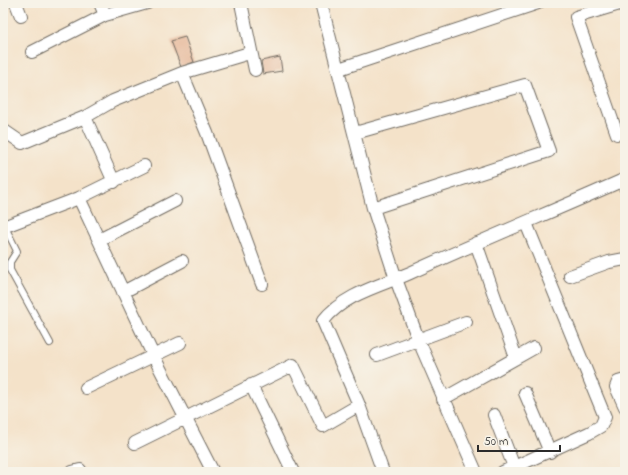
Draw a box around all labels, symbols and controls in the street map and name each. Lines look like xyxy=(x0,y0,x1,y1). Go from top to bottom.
scale bar xyxy=(478,427,560,453)
text: 50 m xyxy=(484,433,508,451)

